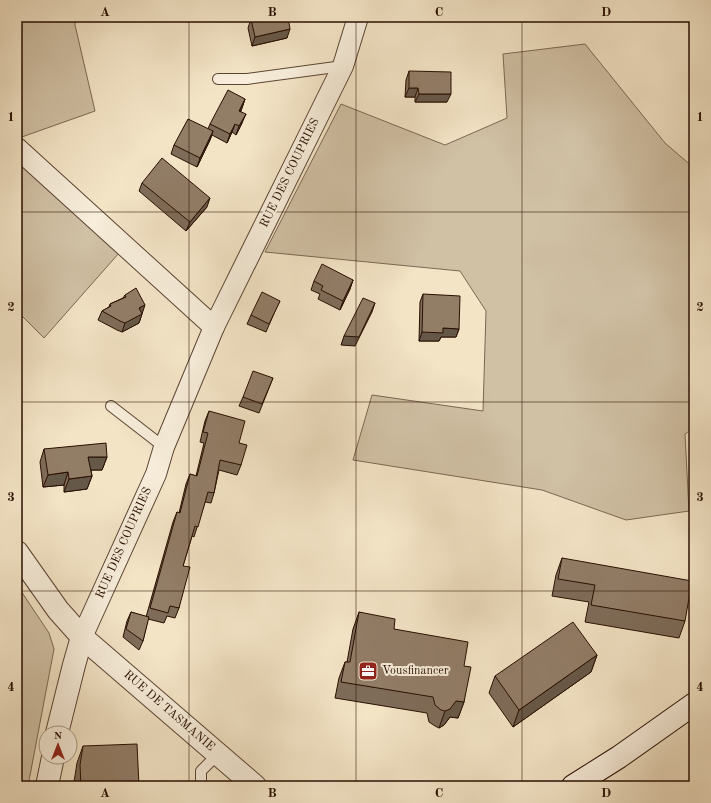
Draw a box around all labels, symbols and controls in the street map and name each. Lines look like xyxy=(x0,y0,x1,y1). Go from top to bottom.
text: A xyxy=(100,6,110,19)
text: B xyxy=(267,6,277,19)
text: C xyxy=(435,6,443,19)
text: D xyxy=(601,6,611,19)
text: 1 xyxy=(7,111,15,124)
text: 1 xyxy=(696,111,704,124)
street label: RUE DES COUPRIES xyxy=(258,116,322,230)
text: 2 xyxy=(7,301,15,314)
text: 2 xyxy=(696,301,704,314)
street label: RUE DES COUPRIES xyxy=(94,486,154,600)
text: 3 xyxy=(7,491,15,504)
text: 3 xyxy=(696,491,704,504)
office icon: Vousfinancer xyxy=(357,660,379,682)
place label: Vousfinancer xyxy=(382,665,449,677)
street label: RUE DE TASMANIE xyxy=(121,668,217,754)
text: 4 xyxy=(7,681,15,694)
text: 4 xyxy=(696,681,704,694)
north arrow xyxy=(38,725,78,765)
text: N xyxy=(54,731,63,742)
text: A xyxy=(100,787,110,800)
text: B xyxy=(267,787,277,800)
text: C xyxy=(435,787,443,800)
text: D xyxy=(601,787,611,800)

